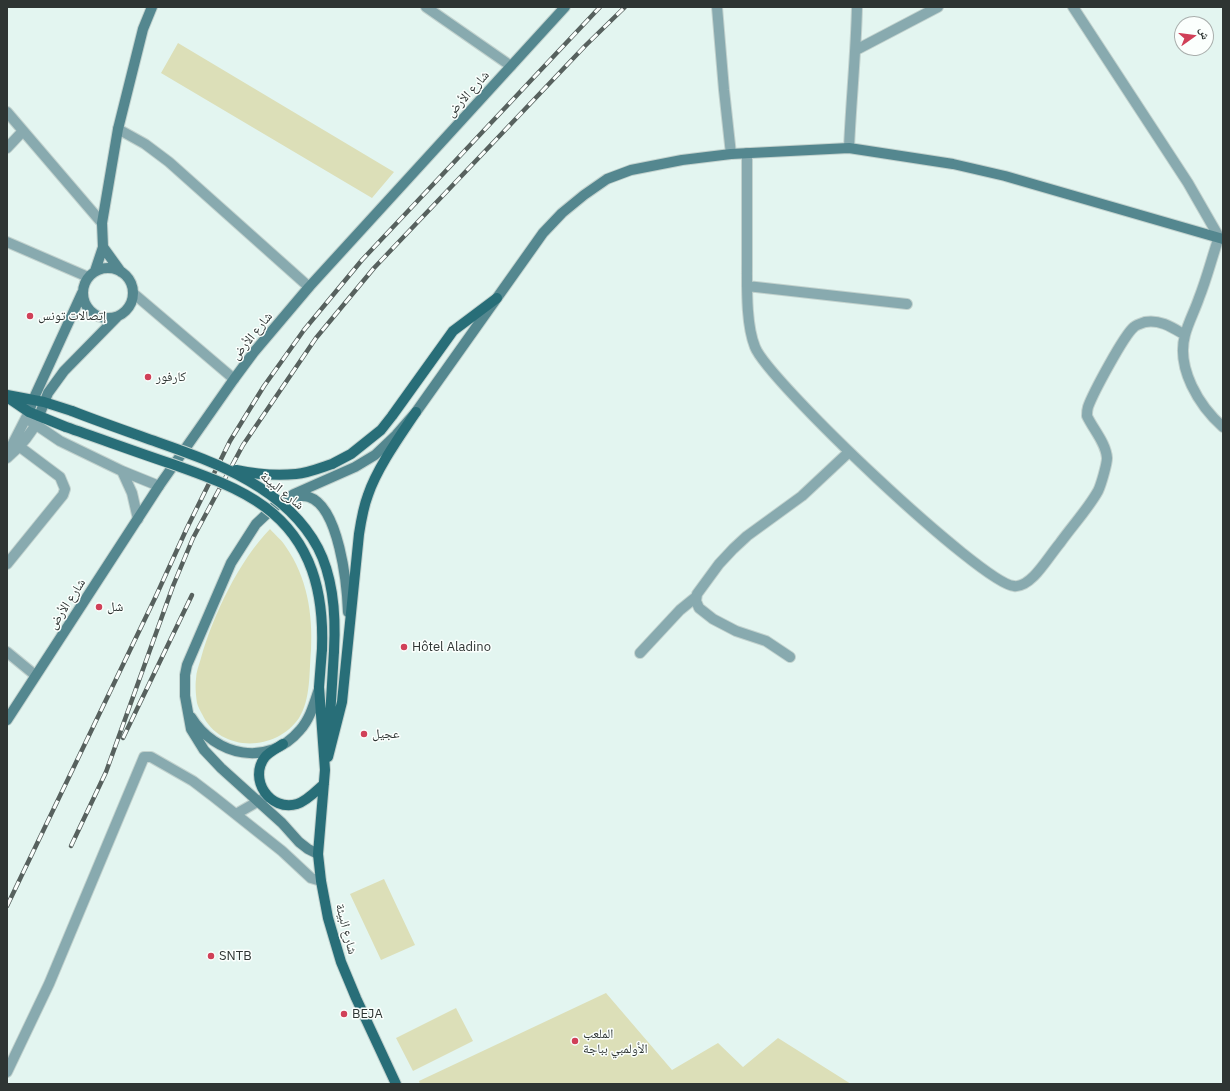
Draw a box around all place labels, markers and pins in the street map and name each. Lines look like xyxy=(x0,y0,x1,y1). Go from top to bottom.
place label: إتصالات تونس xyxy=(38,308,106,324)
marker: إتصالات تونس xyxy=(25,311,35,321)
place label: كارفور xyxy=(156,369,186,385)
marker: كارفور xyxy=(143,372,153,382)
place label: شل xyxy=(107,599,123,615)
marker: شل xyxy=(94,602,104,612)
place label: Hôtel Aladino xyxy=(412,639,491,655)
marker: Hôtel Aladino xyxy=(399,642,409,652)
place label: عجيل xyxy=(372,726,400,742)
marker: عجيل xyxy=(359,729,369,739)
place label: SNTB xyxy=(219,948,252,964)
marker: SNTB xyxy=(206,951,216,961)
place label: BEJA xyxy=(352,1006,383,1022)
marker: BEJA xyxy=(339,1009,349,1019)
place label: الملعب الأولمبي بباجة xyxy=(583,1026,648,1057)
marker: الملعب الأولمبي بباجة xyxy=(570,1036,580,1046)

